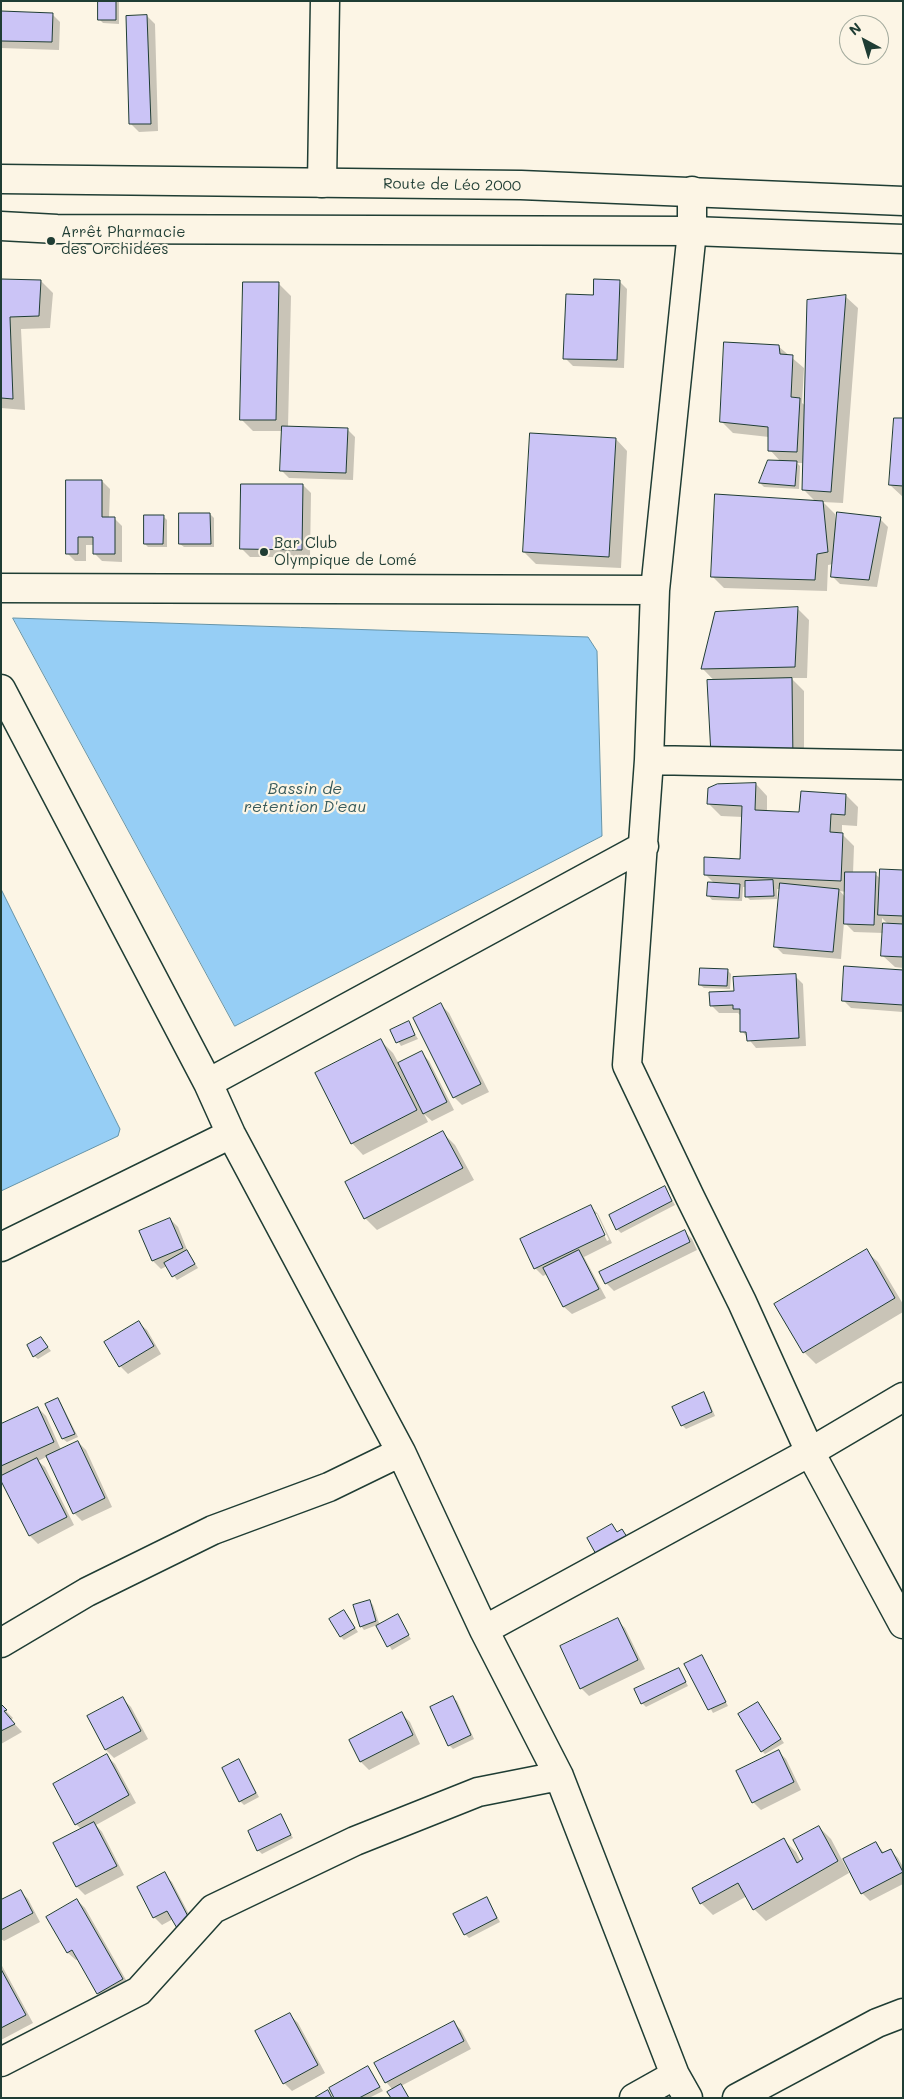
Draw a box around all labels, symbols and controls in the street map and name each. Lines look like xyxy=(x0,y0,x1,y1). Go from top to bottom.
north arrow xyxy=(839,15,889,65)
text: N xyxy=(845,18,865,39)
street label: Route de Léo 2000 xyxy=(383,175,521,195)
place label: Arrêt Pharmacie des Orchidées xyxy=(61,223,186,258)
marker: Arrêt Pharmacie des Orchidées xyxy=(45,235,57,247)
place label: Bar Club Olympique de Lomé xyxy=(274,534,417,569)
marker: Bar Club Olympique de Lomé xyxy=(258,546,270,558)
water label: Bassin de retention D'eau xyxy=(244,779,366,817)

